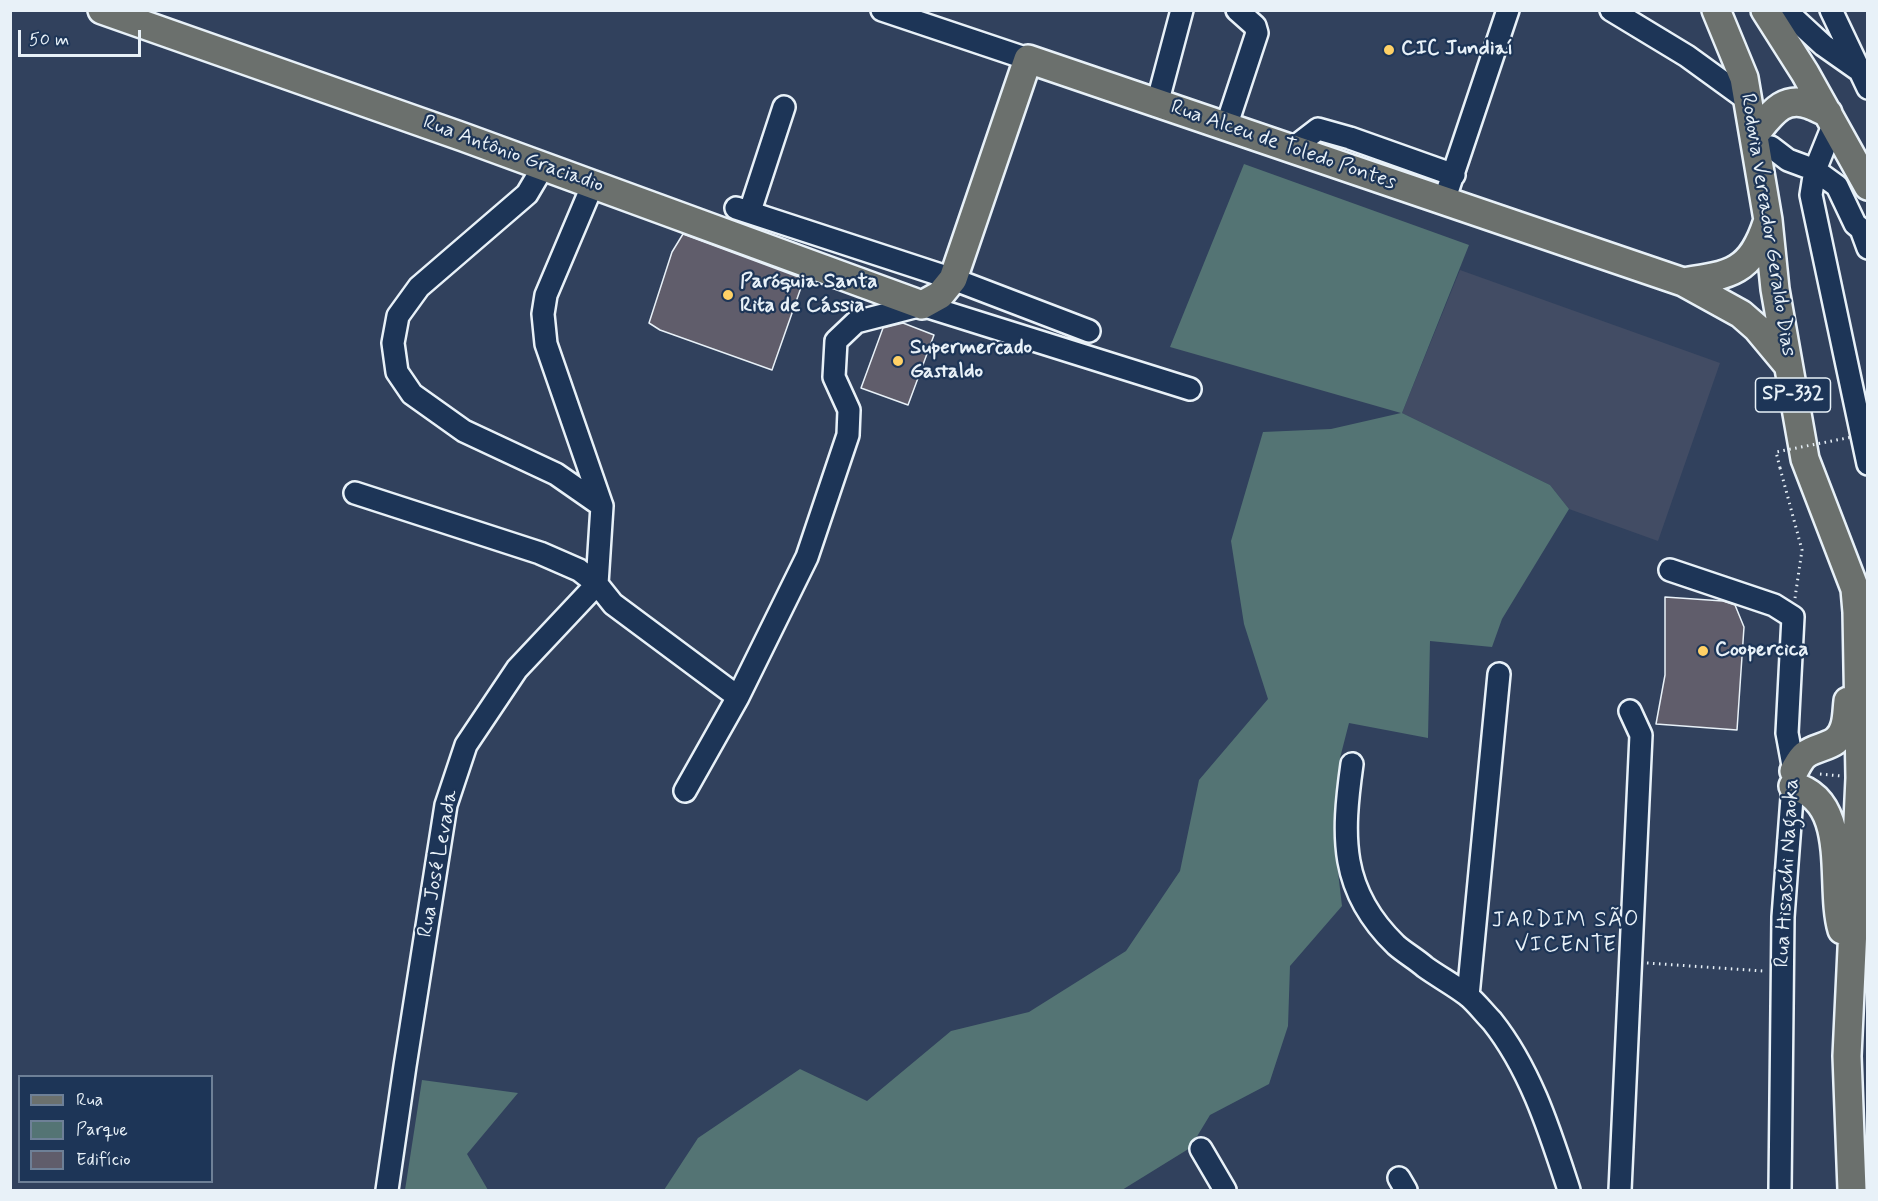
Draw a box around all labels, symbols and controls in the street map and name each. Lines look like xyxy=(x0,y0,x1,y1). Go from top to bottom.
scale bar xyxy=(21,18,144,56)
text: 50 m xyxy=(29,28,69,52)
place label: CIC Jundiaí xyxy=(1401,37,1513,63)
marker: CIC Jundiaí xyxy=(1382,43,1396,57)
street label: Rodovia Vereador Geraldo Dias xyxy=(1734,92,1800,358)
street label: Rua Alceu de Toledo Pontes xyxy=(1167,96,1399,196)
street label: Rua Antônio Graciadio xyxy=(419,111,607,199)
place label: Paróquia Santa Rita de Cássia xyxy=(740,270,878,320)
marker: Paróquia Santa Rita de Cássia xyxy=(721,288,735,302)
place label: Supermercado Gastaldo xyxy=(910,336,1032,386)
marker: Supermercado Gastaldo xyxy=(891,354,905,368)
road number: SP-332 xyxy=(1756,378,1830,412)
place label: Coopercica xyxy=(1715,638,1809,664)
marker: Coopercica xyxy=(1696,644,1710,658)
street label: Rua Hisaschi Nagaoka xyxy=(1770,778,1806,968)
street label: Rua José Levada xyxy=(414,788,464,940)
district label: JARDIM SÃO VICENTE xyxy=(1491,908,1641,960)
legend xyxy=(18,1075,213,1183)
text: Rua xyxy=(76,1088,103,1112)
text: Parque xyxy=(76,1118,128,1142)
text: Edifício xyxy=(76,1148,131,1172)

